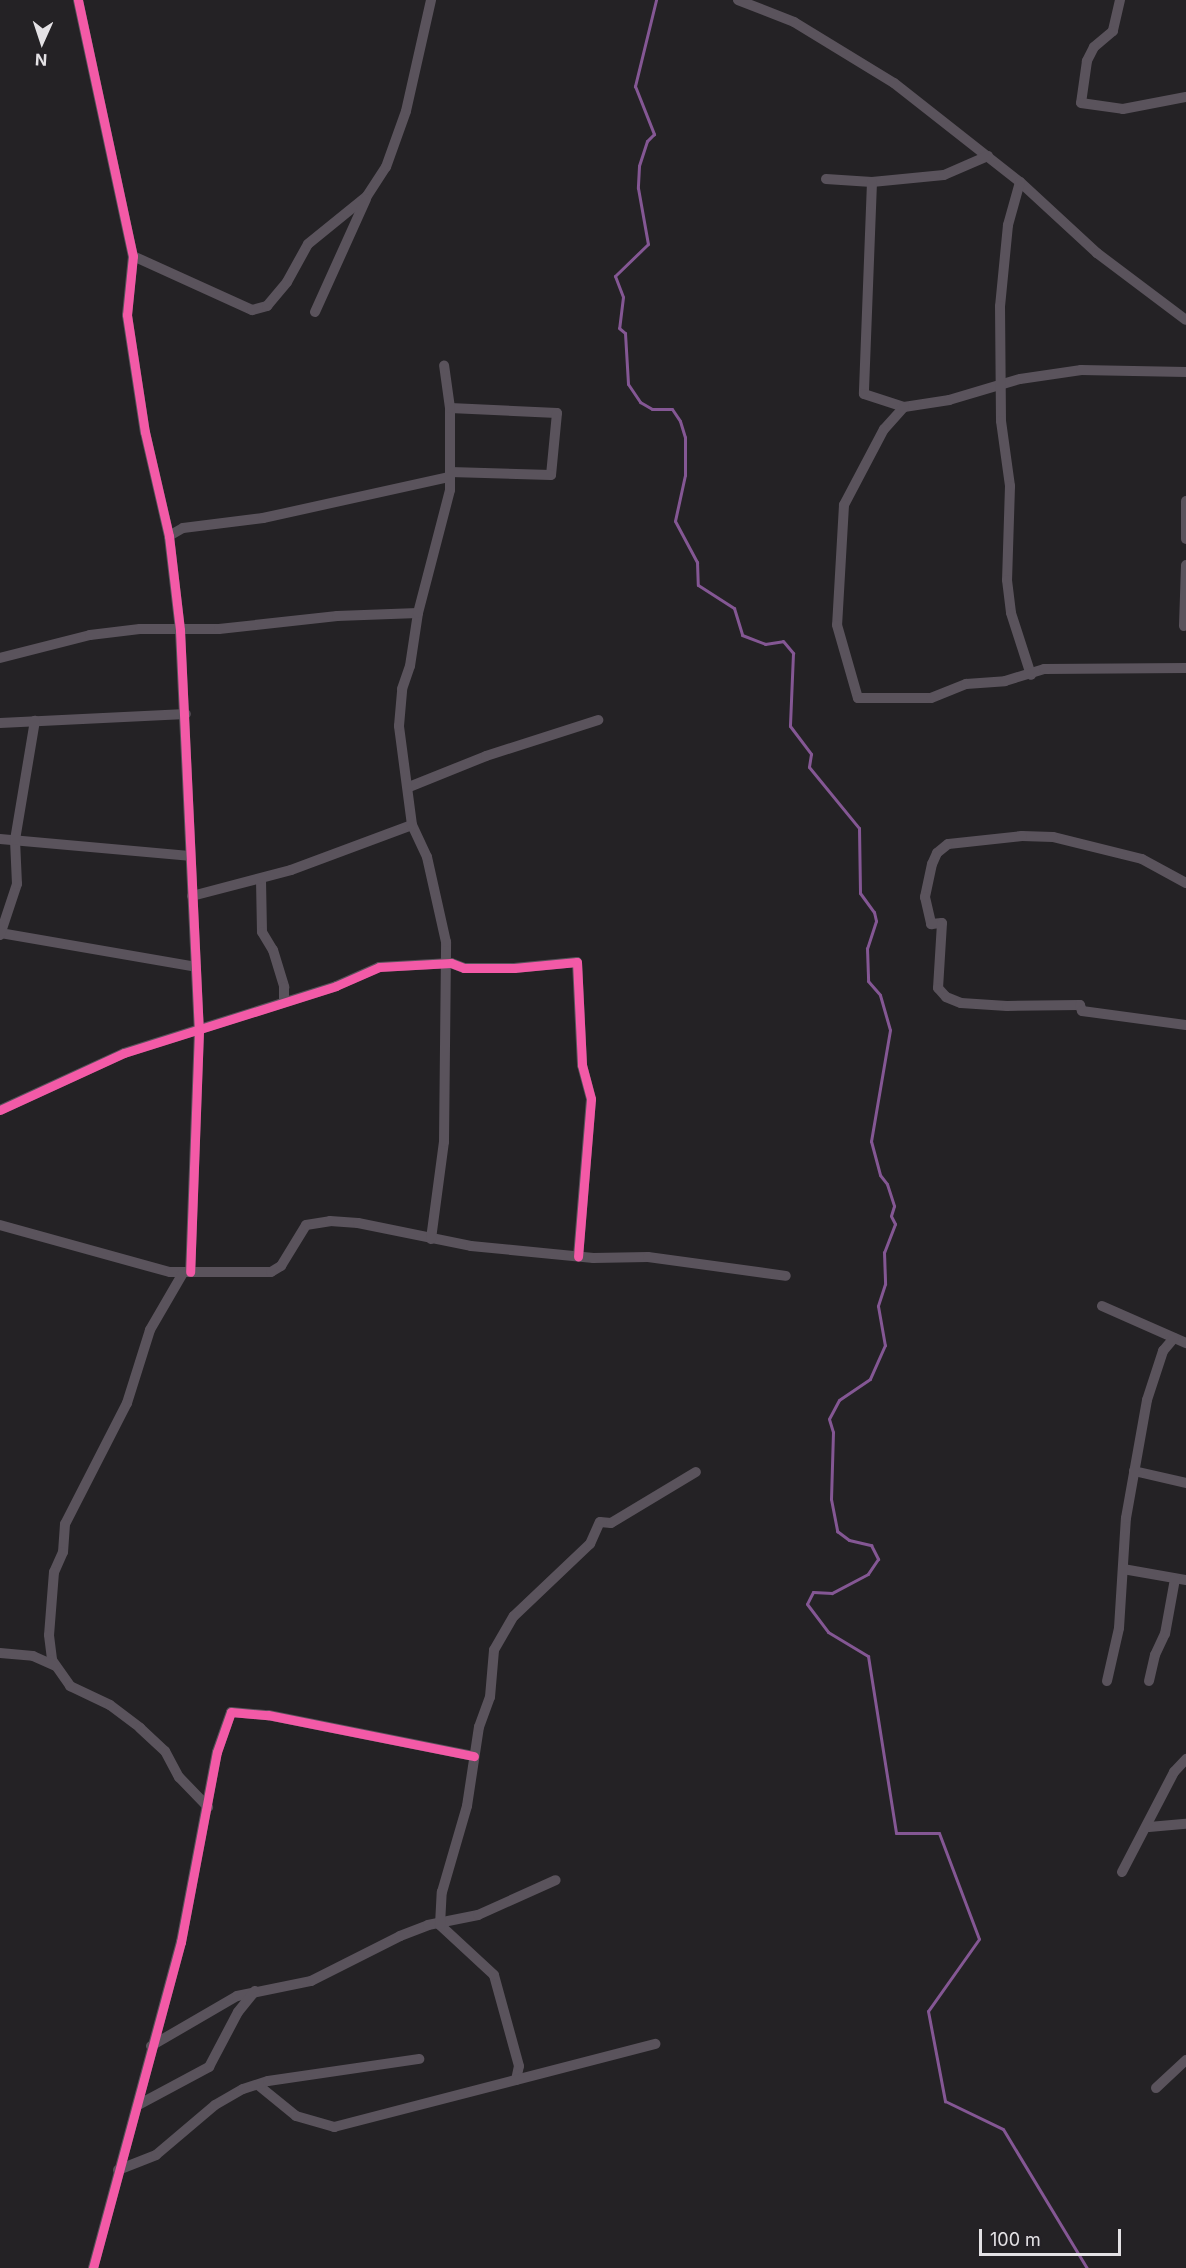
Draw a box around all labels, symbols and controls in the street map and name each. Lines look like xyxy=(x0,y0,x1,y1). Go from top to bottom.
north arrow xyxy=(12,12,72,72)
text: N xyxy=(34,50,48,70)
scale bar xyxy=(982,2217,1124,2255)
text: 100 m xyxy=(990,2229,1041,2250)

